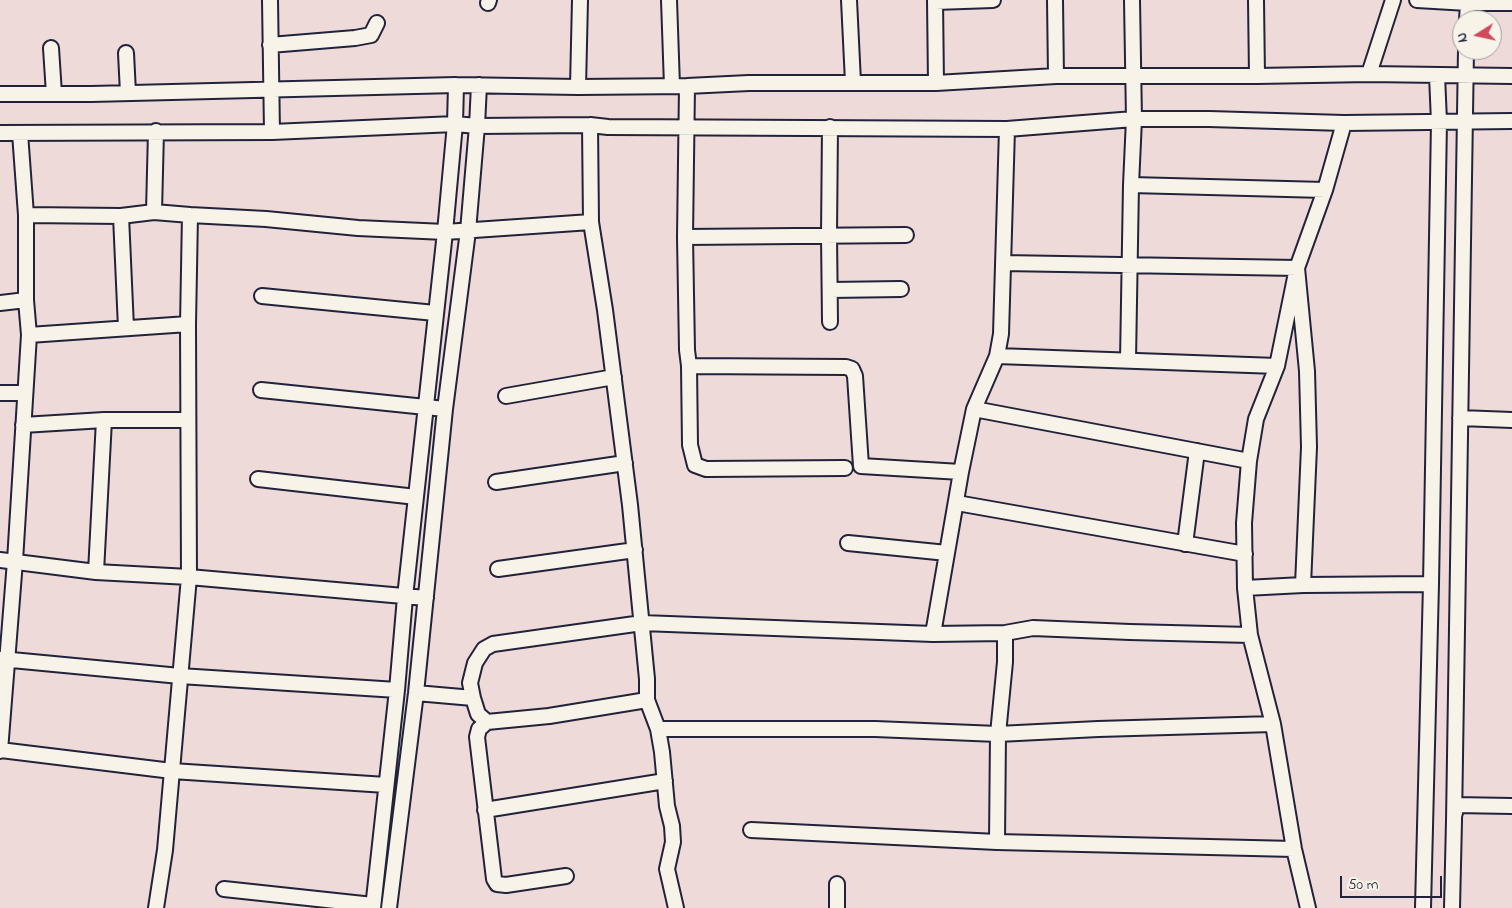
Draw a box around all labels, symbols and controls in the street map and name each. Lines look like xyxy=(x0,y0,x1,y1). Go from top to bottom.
north arrow xyxy=(1452,10,1502,60)
text: N xyxy=(1452,31,1474,44)
scale bar xyxy=(1342,866,1444,898)
text: 50 m xyxy=(1348,874,1378,896)

